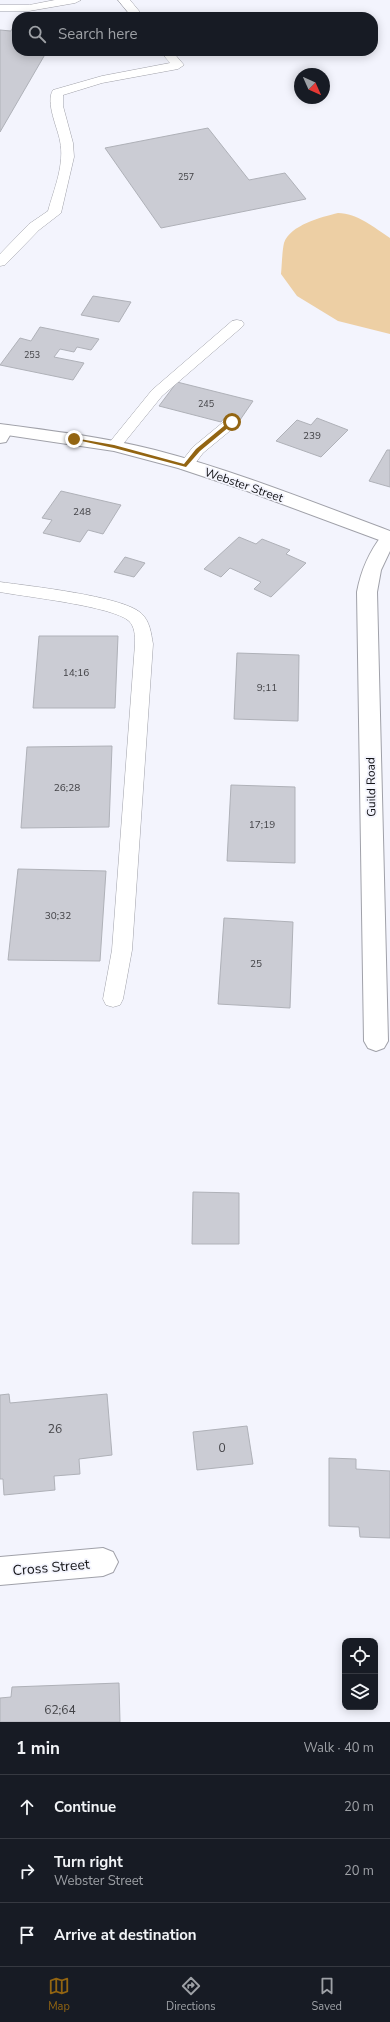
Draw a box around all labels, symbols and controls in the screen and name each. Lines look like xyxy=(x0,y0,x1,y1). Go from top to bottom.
search box xyxy=(12,12,378,56)
icon: search xyxy=(26,23,48,45)
text: Search here xyxy=(58,24,138,44)
north arrow xyxy=(294,68,330,104)
house number: 257 xyxy=(178,171,194,183)
house number: 253 xyxy=(24,349,40,361)
house number: 245 xyxy=(198,398,214,410)
route start xyxy=(223,413,241,431)
house number: 239 xyxy=(303,429,321,443)
route end xyxy=(65,430,83,448)
street label: Webster Street xyxy=(203,464,286,506)
house number: 248 xyxy=(73,505,91,519)
house number: 14;16 xyxy=(63,666,89,680)
house number: 9;11 xyxy=(257,681,277,695)
street label: Guild Road xyxy=(362,757,380,817)
house number: 26;28 xyxy=(54,781,80,795)
house number: 17;19 xyxy=(249,818,275,832)
house number: 30;32 xyxy=(45,909,71,923)
house number: 25 xyxy=(250,957,262,971)
house number: 26 xyxy=(48,1421,62,1437)
house number: 0 xyxy=(218,1440,226,1456)
street label: Cross Street xyxy=(12,1555,91,1580)
map controls xyxy=(342,1638,378,1710)
button: locate xyxy=(342,1638,378,1674)
button: layers xyxy=(342,1674,378,1710)
house number: 62;64 xyxy=(44,1702,76,1718)
text: 1 min xyxy=(16,1737,60,1760)
text: Walk · 40 m xyxy=(303,1739,374,1757)
icon: ahead xyxy=(16,1796,38,1818)
text: Continue xyxy=(54,1797,116,1817)
text: 20 m xyxy=(344,1798,374,1816)
text: Turn right xyxy=(54,1852,123,1872)
icon: right xyxy=(16,1860,38,1882)
text: 20 m xyxy=(344,1862,374,1880)
text: Webster Street xyxy=(54,1872,143,1890)
icon: arrive xyxy=(16,1924,38,1946)
text: Arrive at destination xyxy=(54,1925,197,1945)
tab: Map xyxy=(48,1975,70,2014)
tab: Directions xyxy=(166,1975,216,2014)
tab: Saved xyxy=(312,1975,342,2014)

